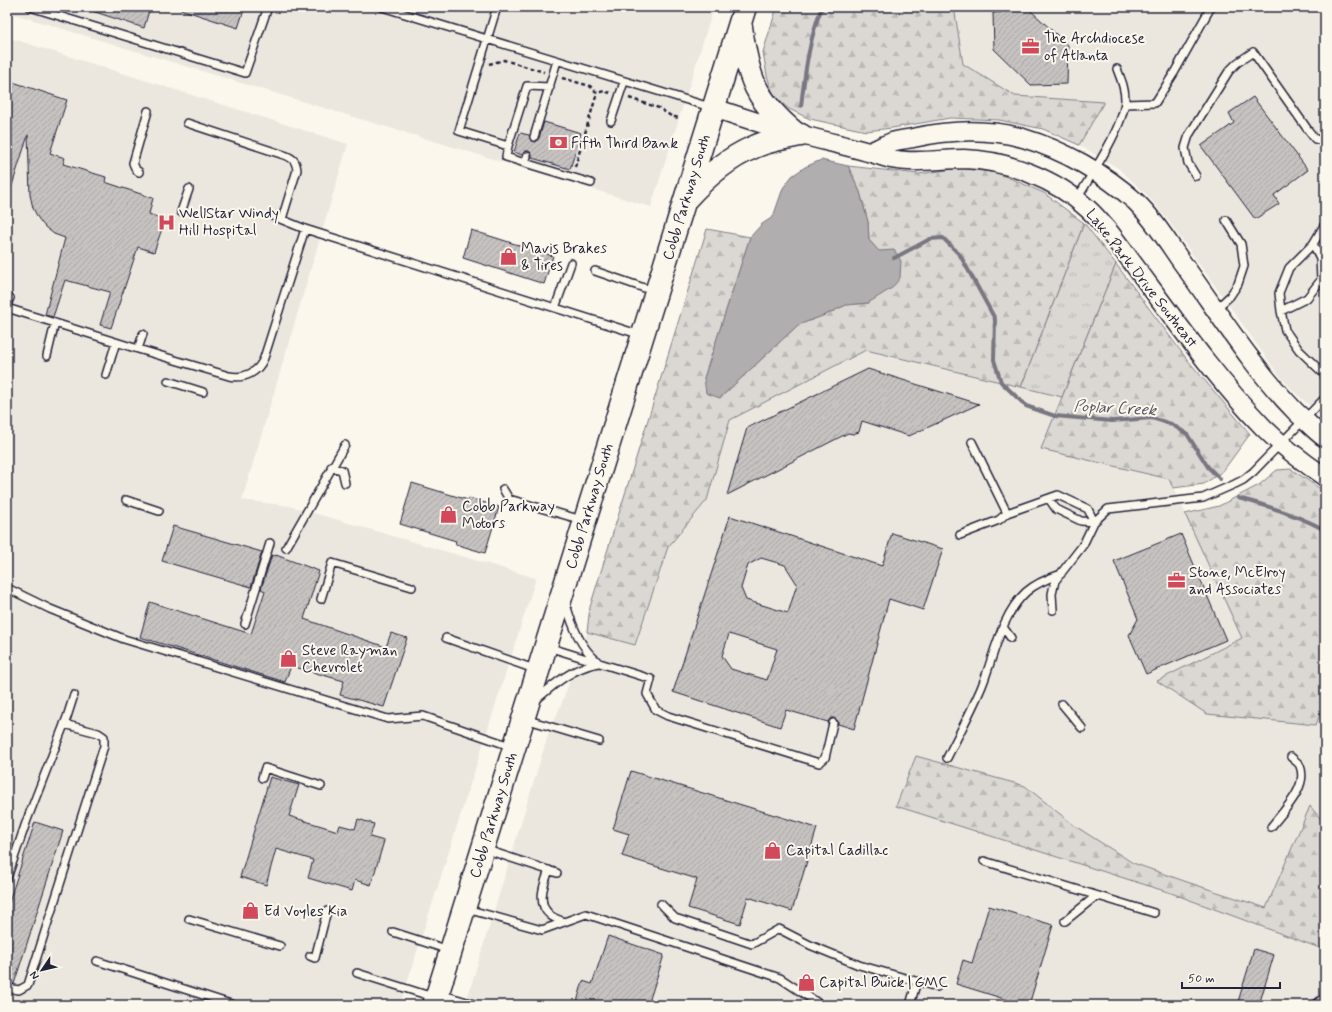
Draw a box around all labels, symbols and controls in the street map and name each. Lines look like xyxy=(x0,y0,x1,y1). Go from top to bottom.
place label: The Archdiocese of Atlanta xyxy=(1044,29,1145,66)
office icon: The Archdiocese of Atlanta xyxy=(1021,37,1041,57)
street label: Cobb Parkway South xyxy=(658,132,716,263)
bank icon: Fifth Third Bank xyxy=(548,133,568,153)
place label: Fifth Third Bank xyxy=(571,134,679,154)
place label: WellStar Windy Hill Hospital xyxy=(179,204,279,241)
street label: Lake Park Drive Southeast xyxy=(1081,205,1202,353)
hospital icon: WellStar Windy Hill Hospital xyxy=(156,212,176,232)
place label: Mavis Brakes & Tires xyxy=(521,239,607,276)
shop icon: Mavis Brakes & Tires xyxy=(498,247,518,267)
water label: Poplar Creek xyxy=(1073,396,1157,421)
street label: Cobb Parkway South xyxy=(561,441,619,572)
place label: Cobb Parkway Motors xyxy=(462,497,555,534)
shop icon: Cobb Parkway Motors xyxy=(439,505,459,525)
place label: Stone, McElroy and Associates xyxy=(1189,563,1286,600)
office icon: Stone, McElroy and Associates xyxy=(1166,571,1186,591)
place label: Steve Rayman Chevrolet xyxy=(302,641,397,678)
shop icon: Steve Rayman Chevrolet xyxy=(279,649,299,669)
street label: Cobb Parkway South xyxy=(465,750,523,881)
shop icon: Capital Cadillac xyxy=(763,840,783,860)
place label: Capital Cadillac xyxy=(786,841,888,861)
shop icon: Ed Voyles Kia xyxy=(241,901,261,921)
place label: Ed Voyles Kia xyxy=(264,902,347,922)
north arrow xyxy=(22,950,62,990)
scale bar xyxy=(1182,964,1280,990)
text: N xyxy=(27,968,42,982)
text: 50 m xyxy=(1188,971,1215,987)
shop icon: Capital Buick | GMC xyxy=(796,972,816,992)
place label: Capital Buick | GMC xyxy=(819,973,948,993)

